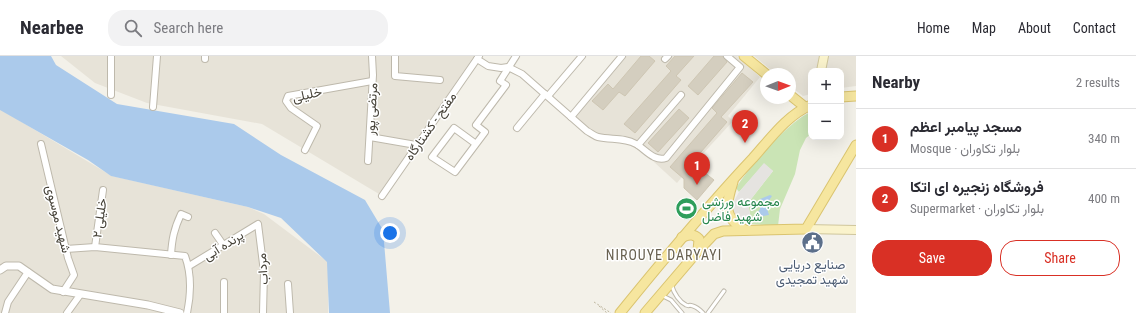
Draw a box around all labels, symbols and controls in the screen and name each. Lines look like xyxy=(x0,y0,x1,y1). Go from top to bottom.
search box xyxy=(108,10,388,46)
text: Nearbee xyxy=(20,16,84,39)
icon: search xyxy=(122,17,144,39)
text: Search here xyxy=(154,19,223,37)
text: Home xyxy=(917,20,950,36)
text: Map xyxy=(972,20,996,36)
text: About xyxy=(1018,20,1051,36)
text: Contact xyxy=(1073,20,1116,36)
north arrow xyxy=(760,68,796,104)
map controls xyxy=(808,68,844,140)
button: + xyxy=(808,68,844,104)
text: Nearby xyxy=(872,72,920,92)
text: 2 results xyxy=(1076,75,1120,90)
street label: مرتضی پور xyxy=(363,82,382,137)
street label: خلیلی xyxy=(291,84,324,106)
street label: مفتح - کشتارگاه xyxy=(401,89,461,164)
button: − xyxy=(808,104,844,140)
pin: 2 xyxy=(732,110,758,143)
text: مسجد پیامبر اعظم xyxy=(910,118,1022,136)
text: 1 xyxy=(882,131,888,146)
text: 340 m xyxy=(1088,131,1120,146)
text: Mosque · بلوار تکاوران xyxy=(910,141,1020,156)
pin: 1 xyxy=(684,152,710,185)
text: فروشگاه زنجیره ای اتکا xyxy=(910,178,1044,196)
street label: شهید موسوی xyxy=(42,184,74,255)
text: 2 xyxy=(882,191,888,206)
text: 400 m xyxy=(1088,191,1120,206)
place label: مجموعه ورزشی شهید فاضل xyxy=(702,194,780,225)
sports icon: مجموعه ورزشی شهید فاضل xyxy=(673,195,699,221)
street label: خلیلی ۲ xyxy=(89,197,111,239)
text: Supermarket · بلوار تکاوران xyxy=(910,201,1044,216)
your location xyxy=(380,223,400,243)
street label: پرنده آبی xyxy=(200,227,247,265)
public building icon: صنایع دریایی شهید تمجیدی xyxy=(799,229,825,255)
button: Save xyxy=(872,240,992,276)
button: Share xyxy=(1000,240,1120,276)
district label: NIROUYE DARYAYI xyxy=(606,247,722,263)
street label: مرداب xyxy=(254,253,272,285)
place label: صنایع دریایی شهید تمجیدی xyxy=(776,257,848,288)

